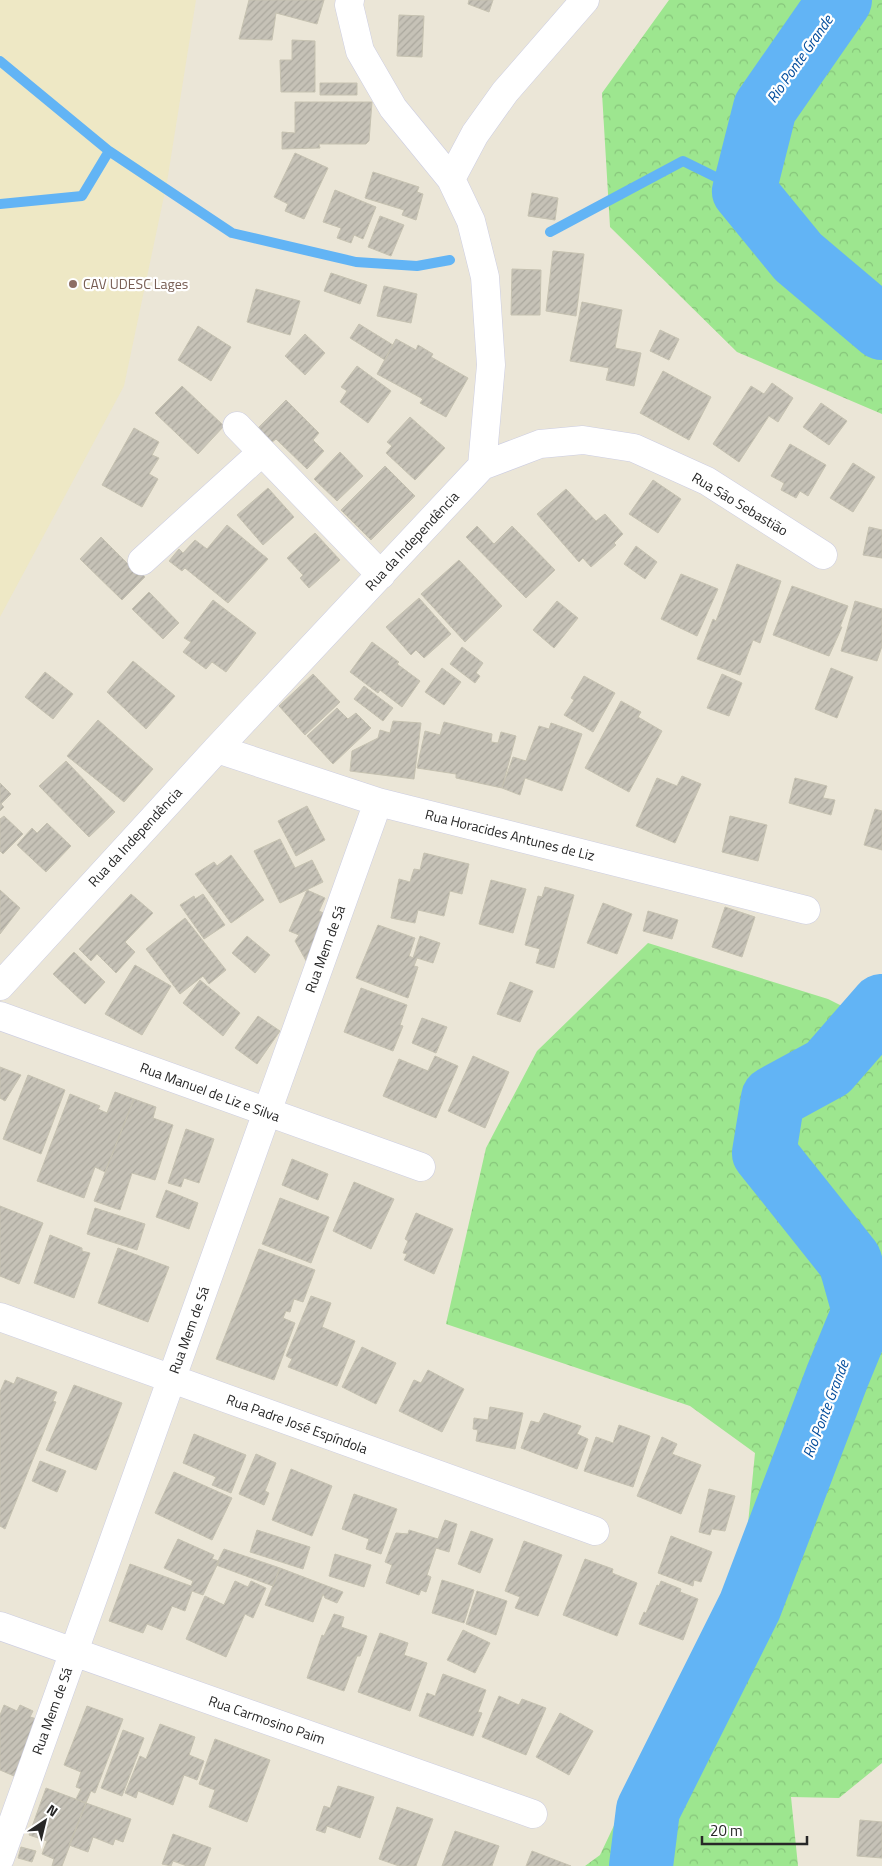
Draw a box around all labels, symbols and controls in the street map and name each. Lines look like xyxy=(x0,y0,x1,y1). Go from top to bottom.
water label: Rio Ponte Grande xyxy=(761,9,839,107)
place label: CAV UDESC Lages xyxy=(83,273,188,294)
marker: CAV UDESC Lages xyxy=(67,278,79,290)
street label: Rua São Sebastião xyxy=(688,466,792,541)
street label: Rua da Independência xyxy=(360,486,463,595)
street label: Rua da Independência xyxy=(83,782,186,891)
street label: Rua Horacides Antunes de Liz xyxy=(423,803,597,866)
street label: Rua Mem de Sá xyxy=(299,902,350,996)
street label: Rua Manuel de Liz e Silva xyxy=(137,1056,283,1127)
street label: Rua Mem de Sá xyxy=(163,1283,214,1377)
water label: Rio Ponte Grande xyxy=(796,1356,855,1461)
street label: Rua Padre José Espíndola xyxy=(224,1388,371,1459)
street label: Rua Mem de Sá xyxy=(26,1664,77,1758)
street label: Rua Carmosino Paim xyxy=(206,1690,328,1749)
north arrow xyxy=(20,1796,70,1846)
text: N xyxy=(43,1799,63,1821)
scale bar xyxy=(702,1814,807,1846)
text: 20 m xyxy=(710,1819,743,1842)

